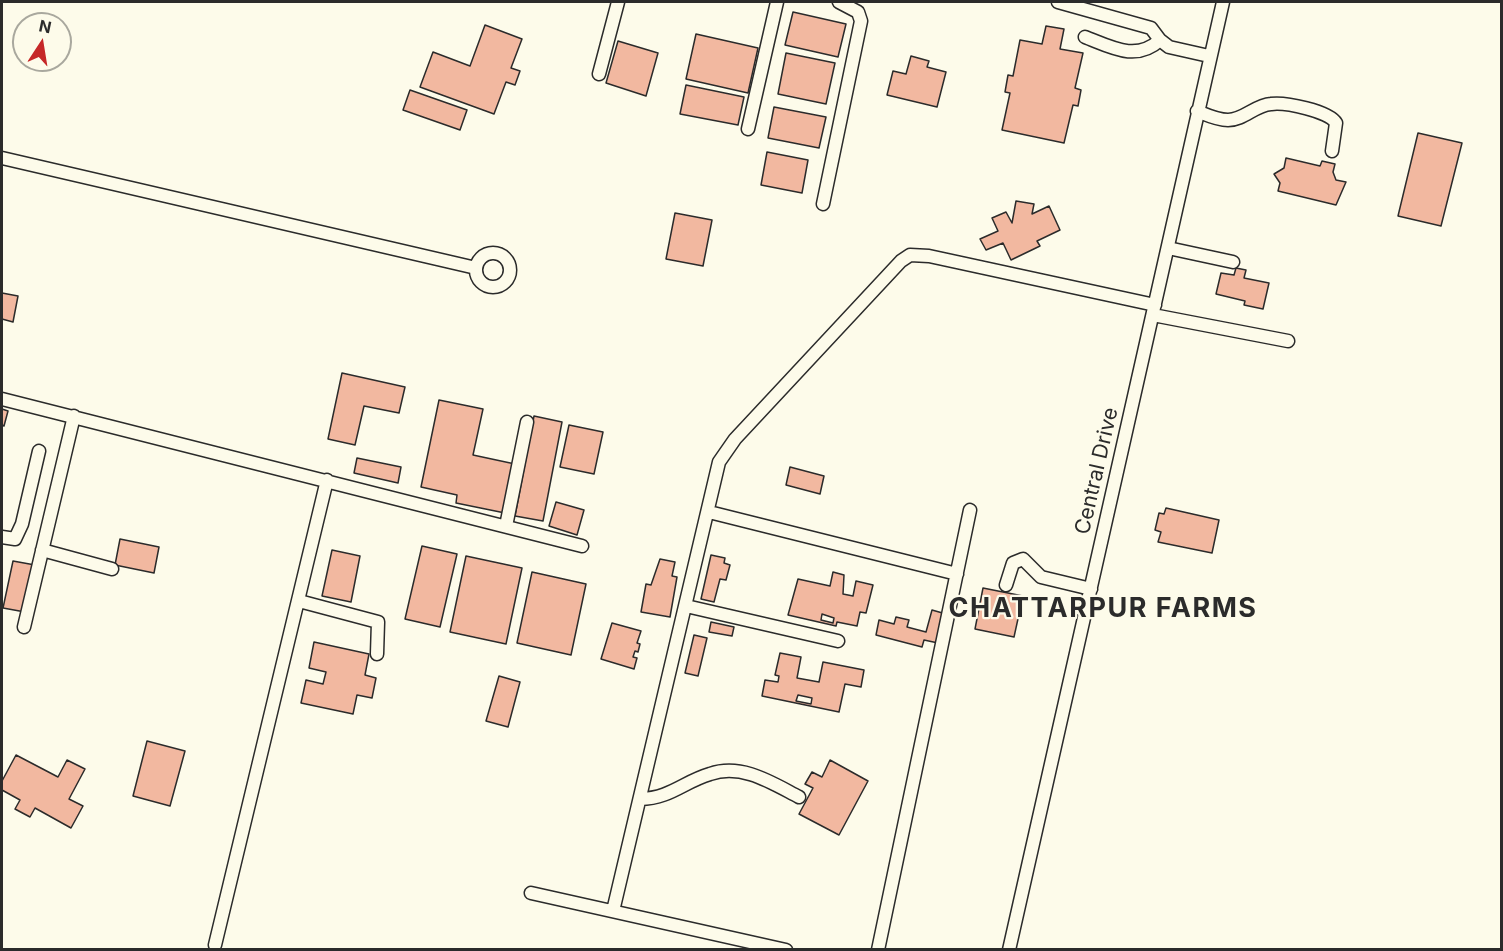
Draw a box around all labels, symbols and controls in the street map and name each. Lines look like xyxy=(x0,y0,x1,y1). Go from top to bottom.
north arrow xyxy=(12,12,72,72)
text: N xyxy=(37,15,53,37)
street label: Central Drive xyxy=(1070,405,1124,537)
district label: CHATTARPUR FARMS xyxy=(949,593,1257,625)

